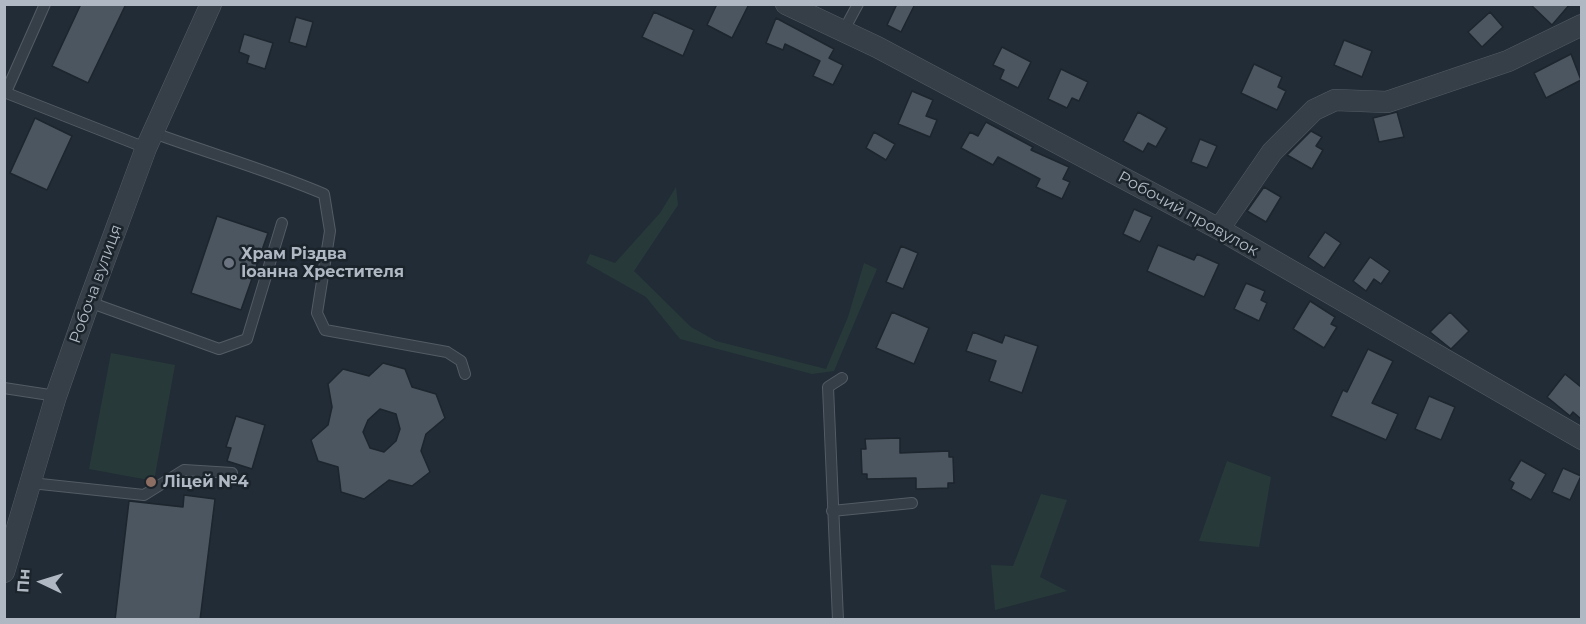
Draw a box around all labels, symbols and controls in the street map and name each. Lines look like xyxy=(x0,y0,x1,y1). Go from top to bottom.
street label: Робочий провулок xyxy=(1114,167,1262,261)
street label: Робоча вулиця xyxy=(66,222,126,346)
place label: Храм Різдва Іоанна Хрестителя xyxy=(241,244,404,282)
marker: Храм Різдва Іоанна Хрестителя xyxy=(222,256,236,270)
place label: Ліцей №4 xyxy=(163,472,248,492)
marker: Ліцей №4 xyxy=(144,475,158,489)
north arrow xyxy=(12,552,72,612)
text: Пн xyxy=(13,568,34,593)

